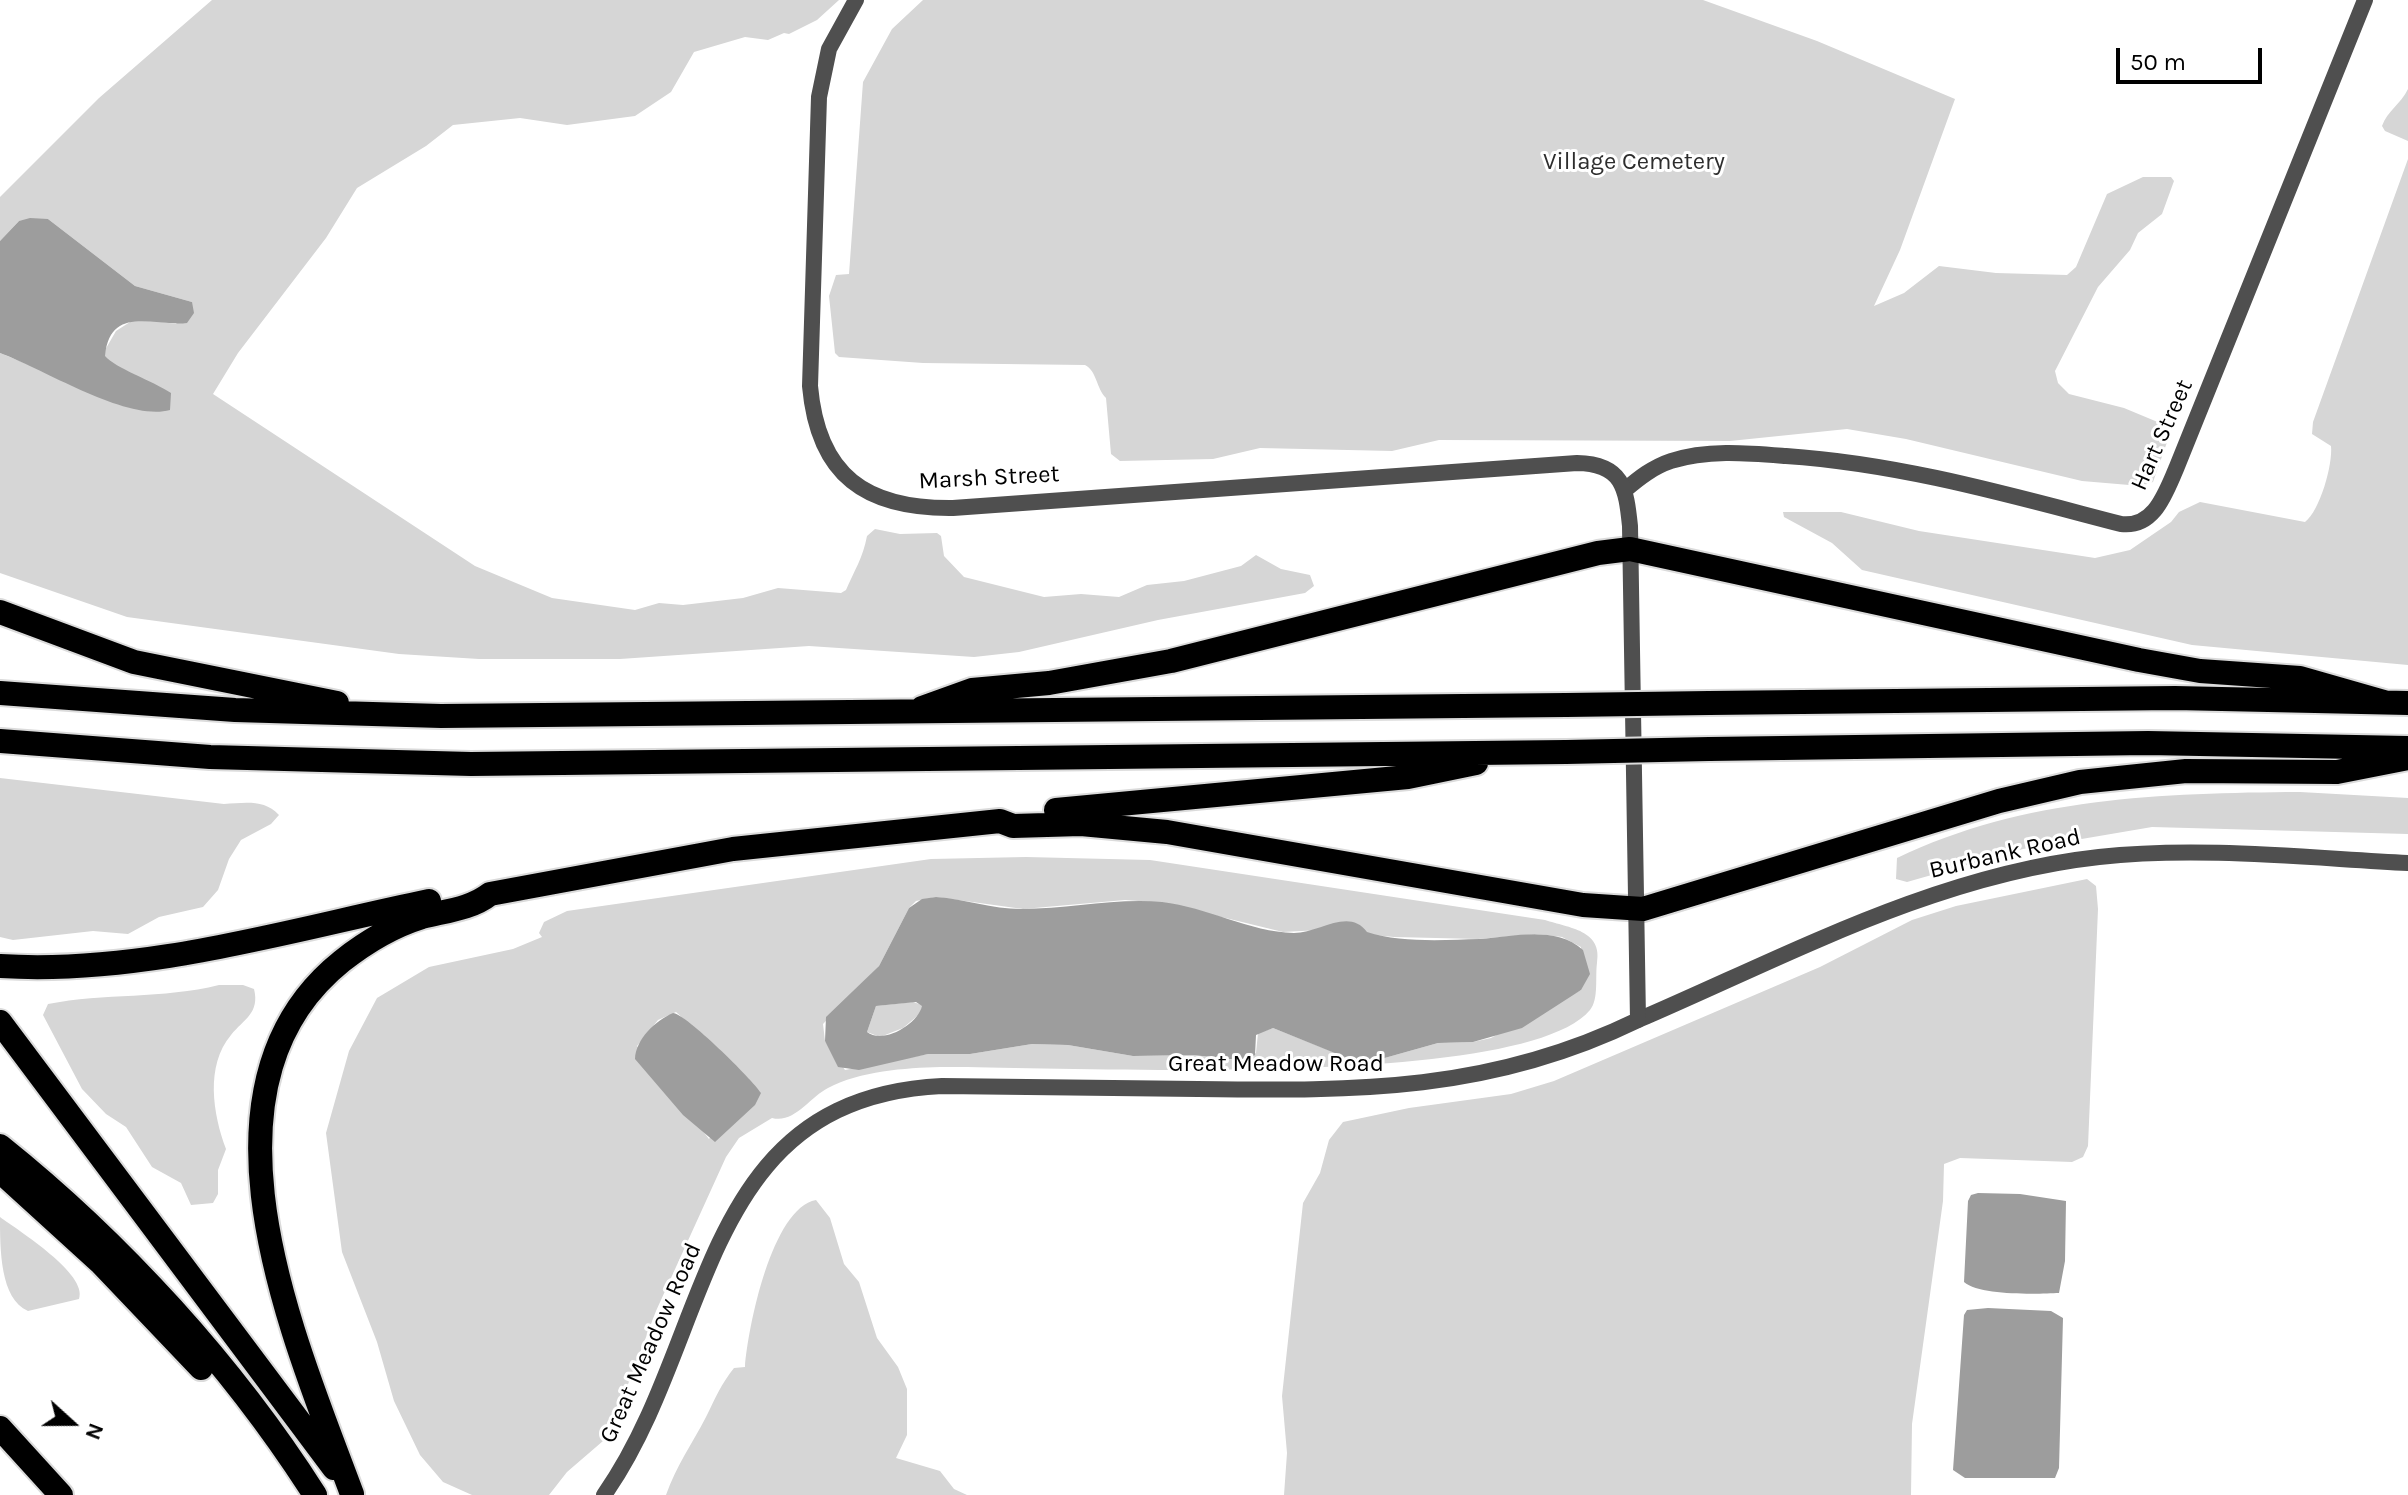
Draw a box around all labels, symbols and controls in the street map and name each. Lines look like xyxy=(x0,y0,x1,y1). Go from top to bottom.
scale bar xyxy=(2120,32,2266,82)
text: 50 m xyxy=(2130,48,2186,76)
park label: Village Cemetery xyxy=(1543,148,1725,176)
street label: Hart Street xyxy=(2125,375,2199,495)
street label: Marsh Street xyxy=(918,460,1060,496)
street label: Burbank Road xyxy=(1926,823,2084,885)
street label: Great Meadow Road xyxy=(1168,1050,1384,1078)
street label: Great Meadow Road xyxy=(594,1239,708,1447)
north arrow xyxy=(32,1383,112,1463)
text: N xyxy=(79,1420,109,1444)

